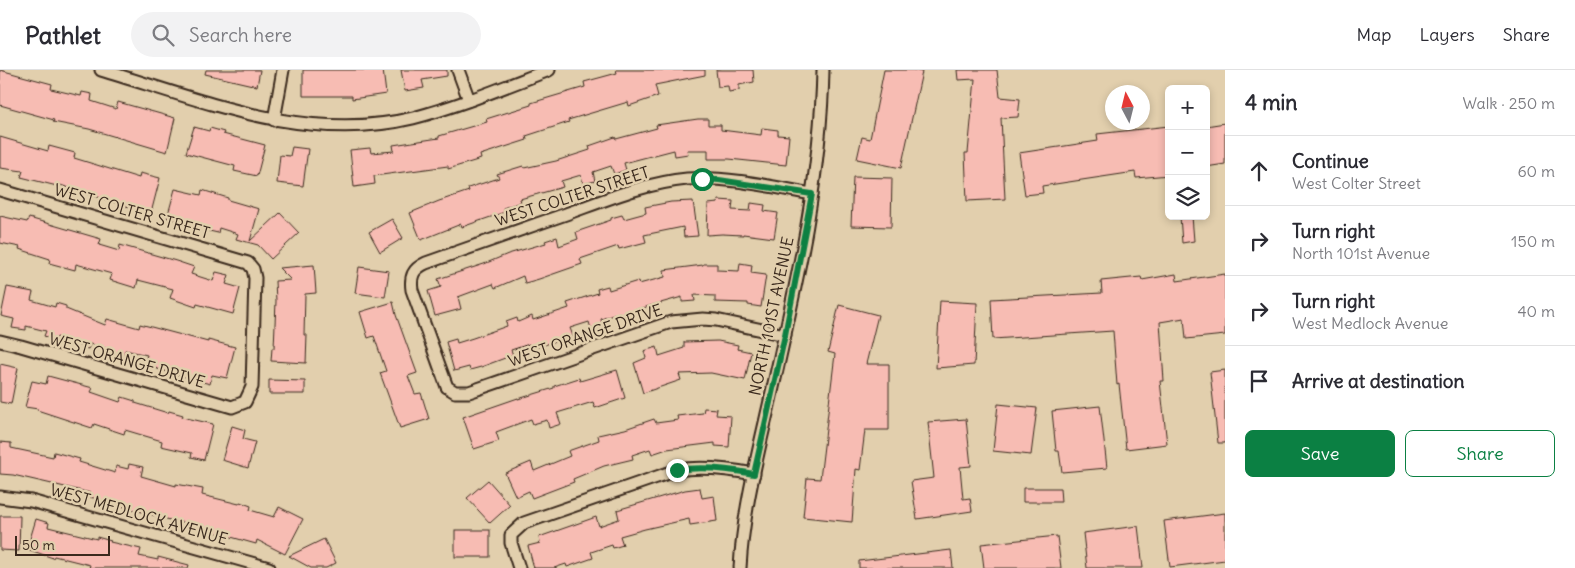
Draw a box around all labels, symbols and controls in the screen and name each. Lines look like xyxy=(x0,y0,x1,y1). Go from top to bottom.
search box xyxy=(131,12,481,57)
text: Pathlet xyxy=(25,20,101,50)
icon: search xyxy=(149,21,177,49)
text: Search here xyxy=(189,23,292,47)
text: Map xyxy=(1356,23,1391,46)
text: Layers xyxy=(1419,23,1475,46)
text: Share xyxy=(1503,23,1550,46)
north arrow xyxy=(1105,85,1150,130)
map controls xyxy=(1165,85,1210,220)
button: + xyxy=(1165,85,1210,130)
text: 4 min xyxy=(1245,89,1297,116)
text: Walk · 250 m xyxy=(1463,93,1555,113)
button: − xyxy=(1165,130,1210,175)
text: Continue xyxy=(1292,149,1369,173)
icon: ahead xyxy=(1245,157,1273,185)
text: 60 m xyxy=(1517,161,1555,181)
street label: WEST COLTER STREET xyxy=(492,162,652,230)
route start xyxy=(691,168,714,191)
text: West Colter Street xyxy=(1292,173,1421,193)
button: layers xyxy=(1165,175,1210,220)
street label: WEST COLTER STREET xyxy=(52,179,212,243)
text: Turn right xyxy=(1292,219,1375,243)
icon: right xyxy=(1245,227,1273,255)
text: 150 m xyxy=(1511,231,1555,251)
street label: NORTH 101ST AVENUE xyxy=(744,235,798,397)
text: North 101st Avenue xyxy=(1292,243,1430,263)
text: Turn right xyxy=(1292,289,1375,313)
icon: right xyxy=(1245,297,1273,325)
street label: WEST ORANGE DRIVE xyxy=(505,299,665,371)
text: 40 m xyxy=(1517,301,1555,321)
text: West Medlock Avenue xyxy=(1292,313,1448,333)
street label: WEST ORANGE DRIVE xyxy=(47,328,207,392)
icon: arrive xyxy=(1245,367,1273,395)
text: Arrive at destination xyxy=(1292,369,1465,393)
button: Save xyxy=(1245,430,1395,477)
button: Share xyxy=(1405,430,1555,477)
route end xyxy=(666,459,689,482)
street label: WEST MEDLOCK AVENUE xyxy=(48,479,230,549)
scale bar xyxy=(15,533,110,556)
text: 50 m xyxy=(22,536,55,554)

